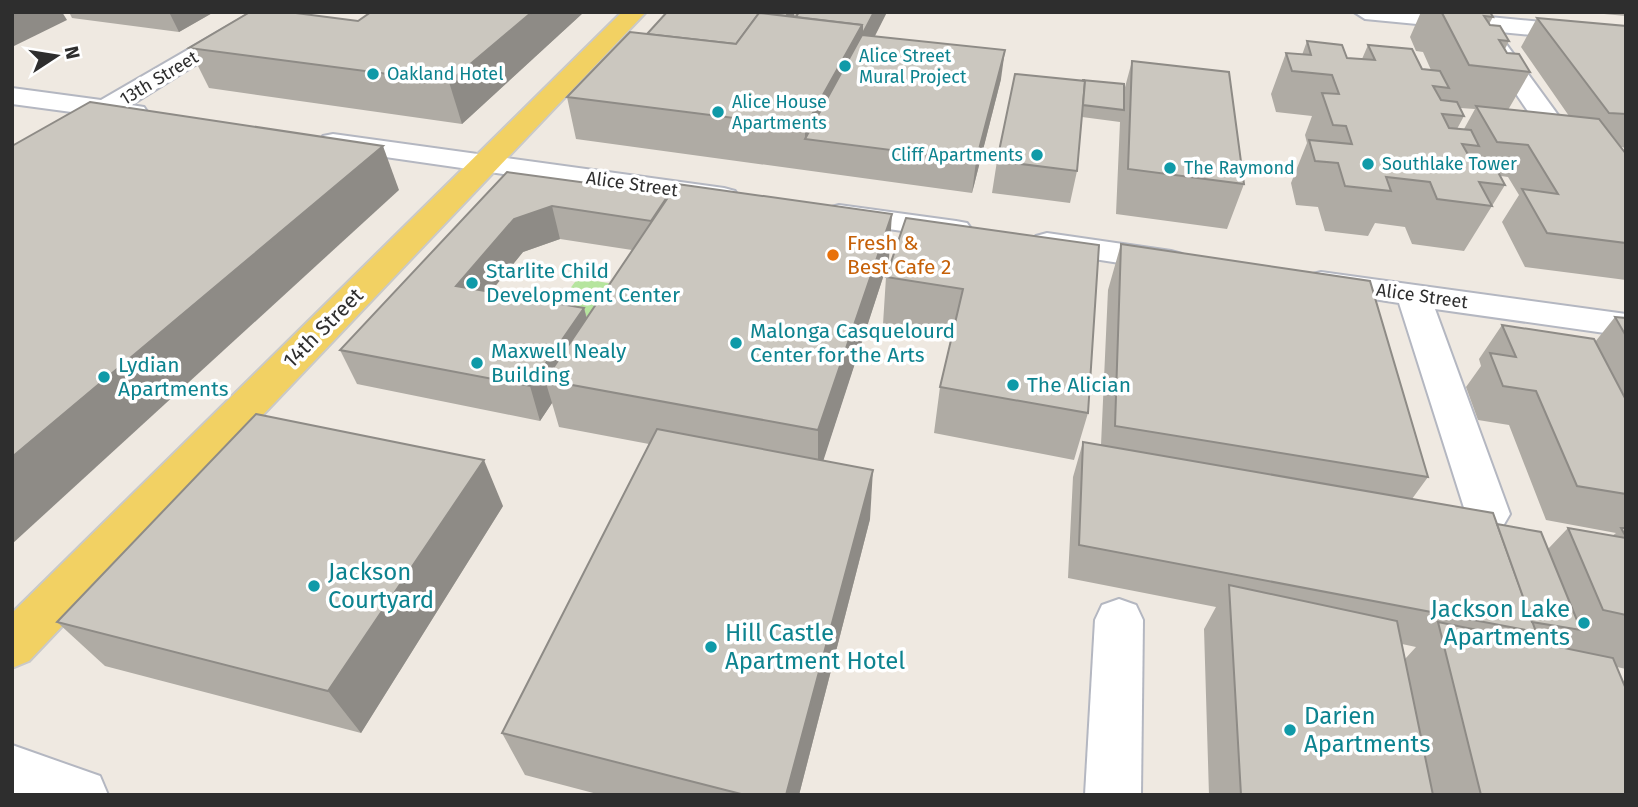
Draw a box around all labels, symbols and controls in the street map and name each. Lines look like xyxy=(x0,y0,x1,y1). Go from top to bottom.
north arrow xyxy=(21,21,91,91)
text: N xyxy=(60,44,85,61)
place label: Alice Street Mural Project xyxy=(859,45,967,88)
street label: 13th Street xyxy=(116,46,203,110)
marker: Alice Street Mural Project xyxy=(837,58,853,74)
place label: Oakland Hotel xyxy=(387,63,503,85)
marker: Oakland Hotel xyxy=(365,66,381,82)
place label: Alice House Apartments xyxy=(732,91,827,134)
marker: Alice House Apartments xyxy=(710,104,726,120)
place label: Cliff Apartments xyxy=(891,144,1023,166)
marker: Cliff Apartments xyxy=(1029,147,1045,163)
place label: Southlake Tower xyxy=(1382,153,1517,175)
marker: Southlake Tower xyxy=(1360,156,1376,172)
place label: The Raymond xyxy=(1184,157,1295,179)
marker: The Raymond xyxy=(1162,160,1178,176)
street label: Alice Street xyxy=(585,167,680,201)
place label: Fresh & Best Cafe 2 xyxy=(847,230,951,280)
marker: Fresh & Best Cafe 2 xyxy=(825,247,841,263)
place label: Starlite Child Development Center xyxy=(486,258,680,308)
marker: Starlite Child Development Center xyxy=(464,275,480,291)
street label: Alice Street xyxy=(1375,279,1470,313)
street label: 14th Street xyxy=(277,282,369,374)
place label: Malonga Casquelourd Center for the Arts xyxy=(750,318,955,368)
marker: Malonga Casquelourd Center for the Arts xyxy=(728,335,744,351)
place label: Maxwell Nealy Building xyxy=(491,338,627,388)
place label: Lydian Apartments xyxy=(118,352,229,402)
marker: Maxwell Nealy Building xyxy=(469,355,485,371)
marker: Lydian Apartments xyxy=(96,369,112,385)
place label: The Alician xyxy=(1027,372,1131,398)
marker: The Alician xyxy=(1005,377,1021,393)
place label: Jackson Courtyard xyxy=(328,558,434,614)
marker: Jackson Courtyard xyxy=(306,578,322,594)
place label: Jackson Lake Apartments xyxy=(1430,595,1570,651)
marker: Jackson Lake Apartments xyxy=(1576,615,1592,631)
place label: Hill Castle Apartment Hotel xyxy=(725,619,905,675)
marker: Hill Castle Apartment Hotel xyxy=(703,639,719,655)
place label: Darien Apartments xyxy=(1304,702,1430,758)
marker: Darien Apartments xyxy=(1282,722,1298,738)

